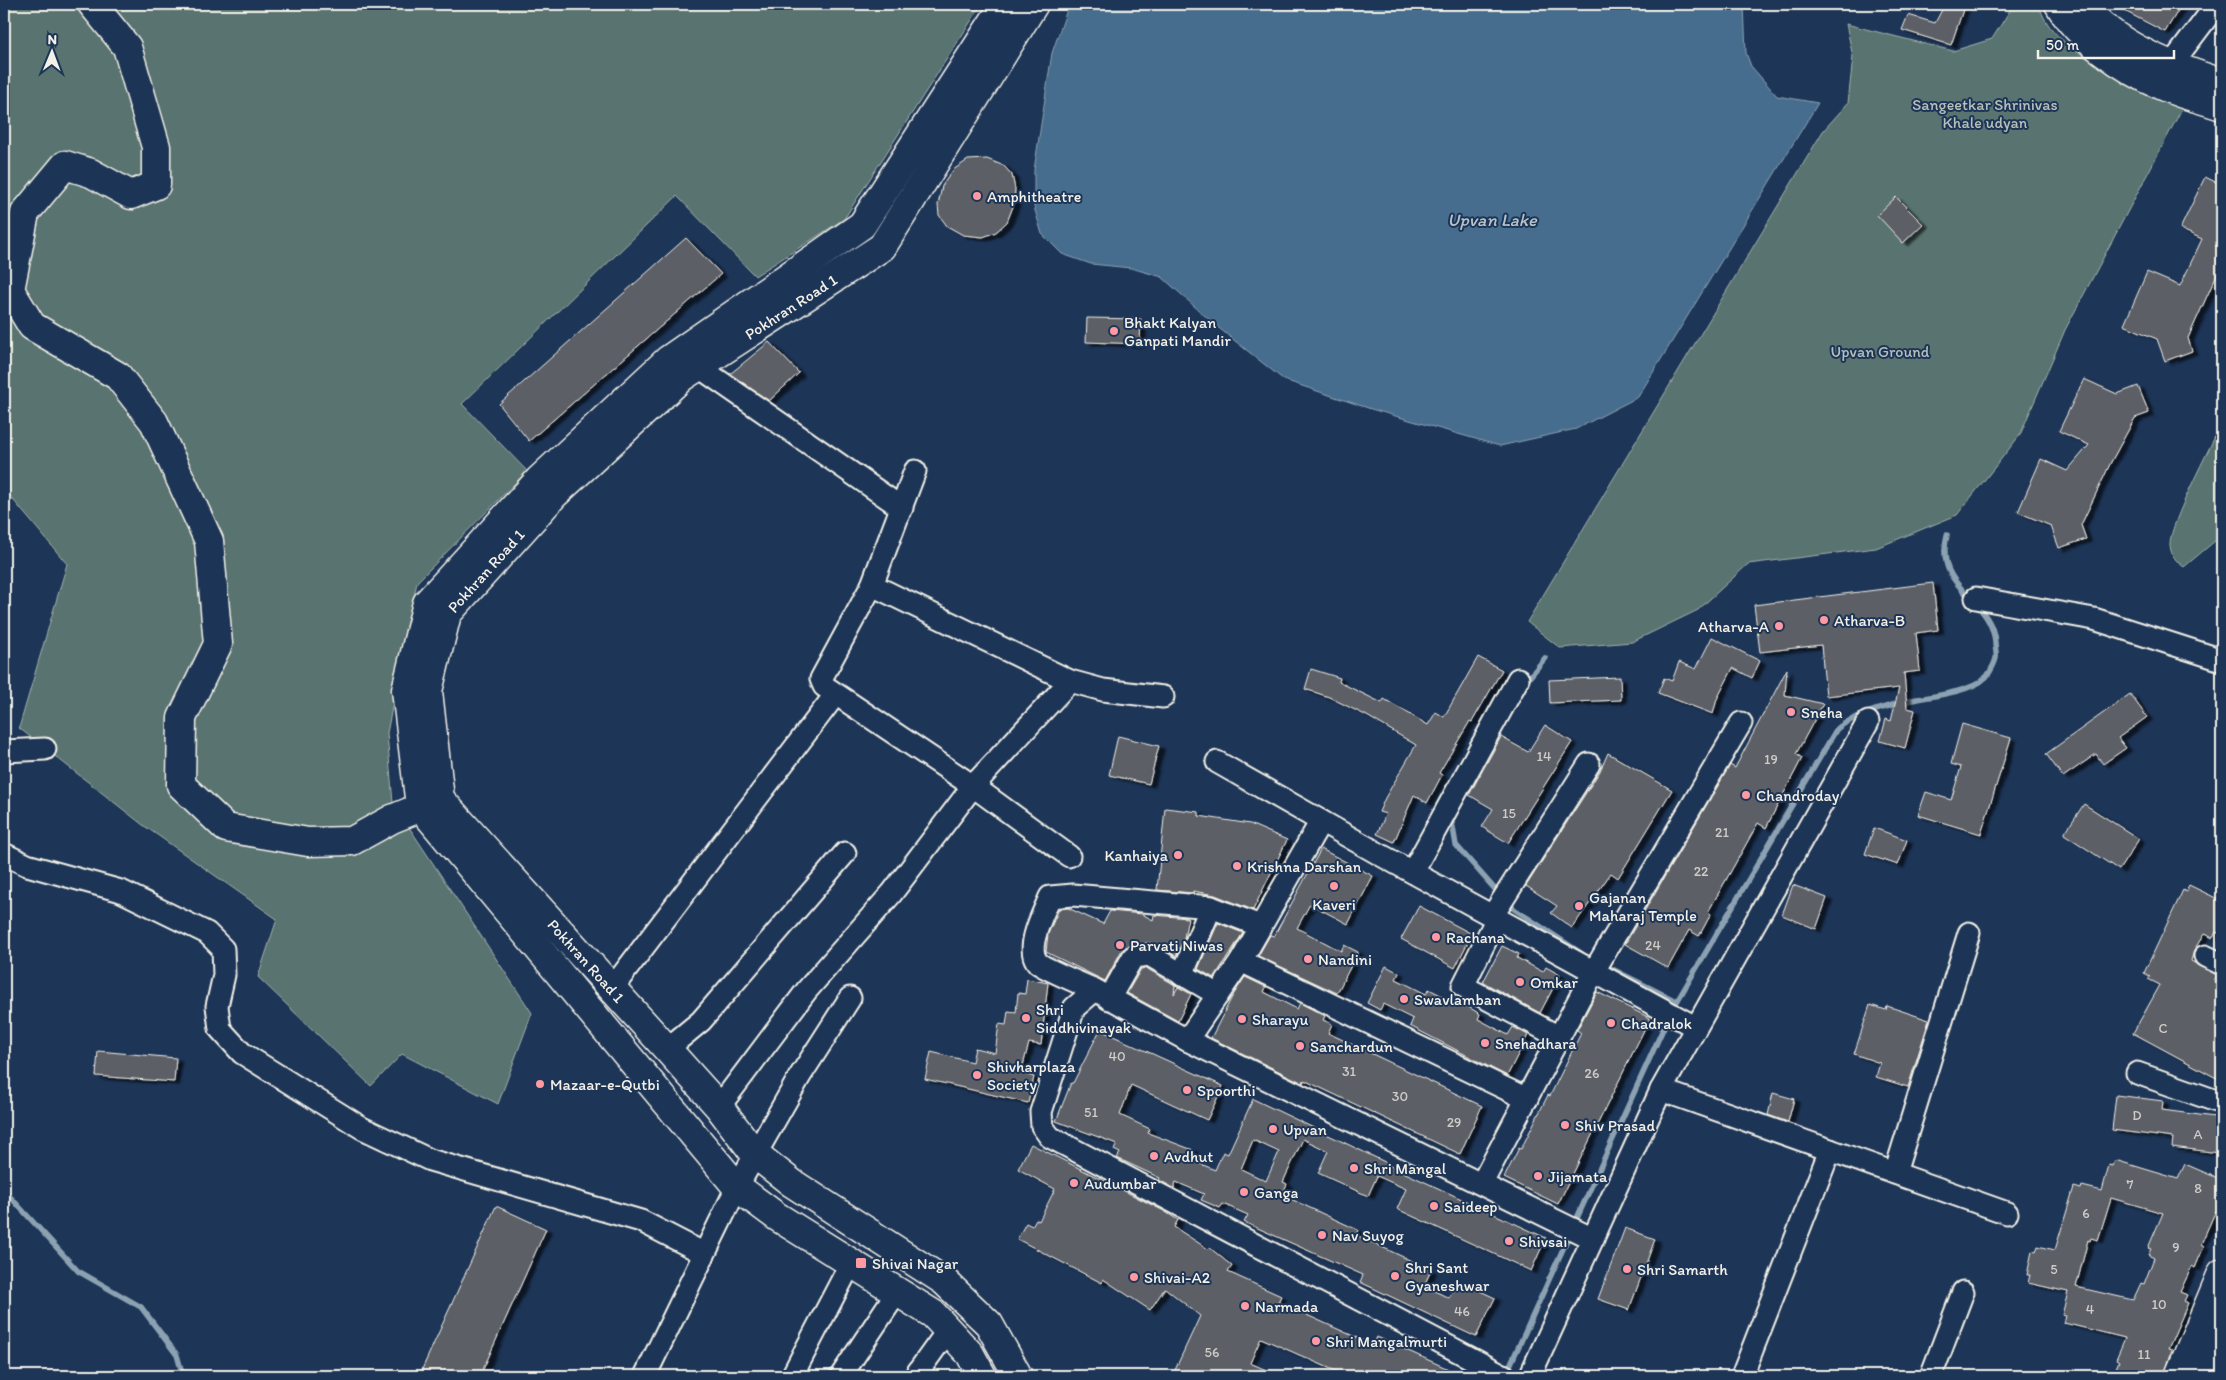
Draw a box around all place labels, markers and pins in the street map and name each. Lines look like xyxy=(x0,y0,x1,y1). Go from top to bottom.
place label: Amphitheatre xyxy=(987,187,1081,206)
marker: Amphitheatre xyxy=(971,190,983,202)
place label: Bhakt Kalyan Ganpati Mandir xyxy=(1124,313,1231,350)
marker: Bhakt Kalyan Ganpati Mandir xyxy=(1108,325,1120,337)
place label: Atharva-B xyxy=(1834,611,1905,630)
marker: Atharva-B xyxy=(1818,614,1830,626)
place label: Atharva-A xyxy=(1698,617,1769,636)
marker: Atharva-A xyxy=(1773,620,1785,632)
place label: Sneha xyxy=(1801,703,1843,722)
marker: Sneha xyxy=(1785,706,1797,718)
place label: Chandroday xyxy=(1756,786,1840,805)
marker: Chandroday xyxy=(1740,789,1752,801)
place label: Kanhaiya xyxy=(1104,846,1169,865)
marker: Kanhaiya xyxy=(1172,849,1184,861)
place label: Krishna Darshan xyxy=(1247,857,1362,876)
marker: Krishna Darshan xyxy=(1231,860,1243,872)
marker: Kaveri xyxy=(1328,880,1340,892)
place label: Gajanan Maharaj Temple xyxy=(1589,888,1697,925)
place label: Kaveri xyxy=(1312,895,1356,914)
marker: Gajanan Maharaj Temple xyxy=(1573,900,1585,912)
place label: Rachana xyxy=(1446,928,1506,947)
marker: Rachana xyxy=(1430,931,1442,943)
place label: Parvati Niwas xyxy=(1130,936,1223,955)
marker: Parvati Niwas xyxy=(1114,939,1126,951)
place label: Nandini xyxy=(1318,950,1372,969)
marker: Nandini xyxy=(1302,953,1314,965)
place label: Omkar xyxy=(1530,973,1579,992)
marker: Omkar xyxy=(1514,976,1526,988)
place label: Swavlamban xyxy=(1414,990,1501,1009)
marker: Swavlamban xyxy=(1398,993,1410,1005)
place label: Shri Siddhivinayak xyxy=(1036,1000,1132,1037)
place label: Sharayu xyxy=(1252,1010,1308,1029)
marker: Shri Siddhivinayak xyxy=(1020,1012,1032,1024)
marker: Sharayu xyxy=(1236,1013,1248,1025)
place label: Chadralok xyxy=(1621,1014,1692,1033)
marker: Chadralok xyxy=(1605,1017,1617,1029)
place label: Snehadhara xyxy=(1495,1034,1577,1053)
place label: Sanchardun xyxy=(1310,1037,1393,1056)
marker: Snehadhara xyxy=(1479,1037,1491,1049)
marker: Sanchardun xyxy=(1294,1040,1306,1052)
place label: Shivharplaza Society xyxy=(987,1057,1076,1094)
marker: Shivharplaza Society xyxy=(971,1069,983,1081)
place label: Mazaar-e-Qutbi xyxy=(550,1075,660,1094)
marker: Mazaar-e-Qutbi xyxy=(534,1078,546,1090)
place label: Spoorthi xyxy=(1197,1081,1256,1100)
marker: Spoorthi xyxy=(1181,1084,1193,1096)
place label: Shiv Prasad xyxy=(1575,1116,1655,1135)
marker: Shiv Prasad xyxy=(1559,1119,1571,1131)
place label: Upvan xyxy=(1283,1120,1327,1139)
marker: Upvan xyxy=(1267,1123,1279,1135)
place label: Avdhut xyxy=(1164,1147,1213,1166)
marker: Avdhut xyxy=(1148,1150,1160,1162)
place label: Shri Mangal xyxy=(1364,1159,1447,1178)
marker: Shri Mangal xyxy=(1348,1162,1360,1174)
place label: Jijamata xyxy=(1548,1167,1608,1186)
marker: Jijamata xyxy=(1532,1170,1544,1182)
place label: Audumbar xyxy=(1084,1174,1157,1193)
marker: Audumbar xyxy=(1068,1177,1080,1189)
place label: Ganga xyxy=(1254,1183,1299,1202)
marker: Ganga xyxy=(1238,1186,1250,1198)
place label: Saideep xyxy=(1444,1197,1498,1216)
marker: Saideep xyxy=(1428,1200,1440,1212)
place label: Nav Suyog xyxy=(1332,1226,1404,1245)
marker: Nav Suyog xyxy=(1316,1229,1328,1241)
place label: Shivsai xyxy=(1519,1232,1567,1251)
marker: Shivsai xyxy=(1503,1235,1515,1247)
place label: Shivai Nagar xyxy=(872,1254,959,1273)
marker: Shivai Nagar xyxy=(854,1256,868,1270)
place label: Shri Sant Gyaneshwar xyxy=(1405,1258,1490,1295)
place label: Shri Samarth xyxy=(1637,1260,1728,1279)
marker: Shri Samarth xyxy=(1621,1263,1633,1275)
place label: Shivai-A2 xyxy=(1144,1268,1211,1287)
marker: Shri Sant Gyaneshwar xyxy=(1389,1270,1401,1282)
marker: Shivai-A2 xyxy=(1128,1271,1140,1283)
place label: Narmada xyxy=(1255,1297,1319,1316)
marker: Narmada xyxy=(1239,1300,1251,1312)
place label: Shri Mangalmurti xyxy=(1326,1332,1447,1351)
marker: Shri Mangalmurti xyxy=(1310,1335,1322,1347)

